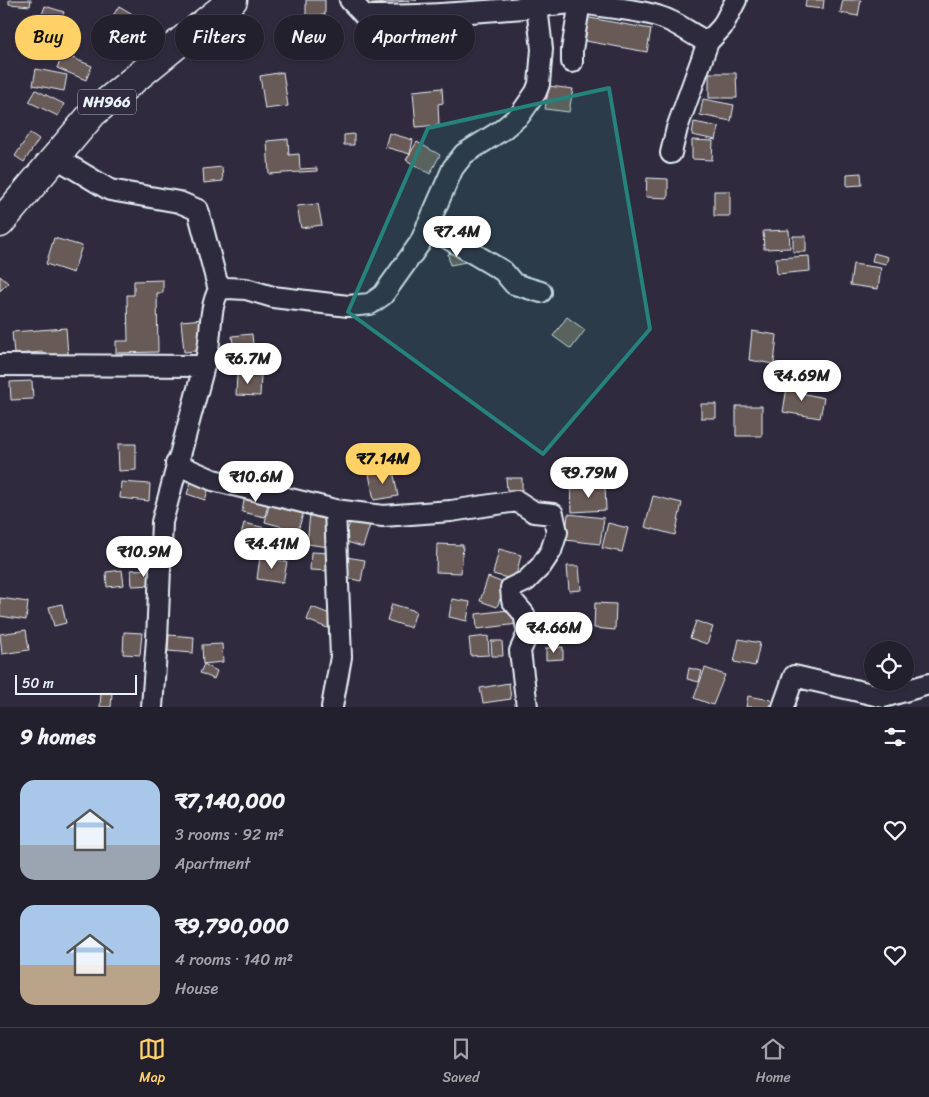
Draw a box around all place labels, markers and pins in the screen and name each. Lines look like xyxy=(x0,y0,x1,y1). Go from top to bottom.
pin: ₹7.4M xyxy=(422,216,492,258)
pin: ₹6.7M xyxy=(213,342,283,385)
pin: ₹4.69M xyxy=(761,360,843,402)
pin: ₹7.14M xyxy=(342,442,424,485)
pin: ₹9.79M xyxy=(548,456,630,499)
pin: ₹10.6M xyxy=(215,460,297,503)
pin: ₹4.41M xyxy=(231,528,313,570)
pin: ₹10.9M xyxy=(103,536,185,578)
pin: ₹4.66M xyxy=(513,612,595,654)

